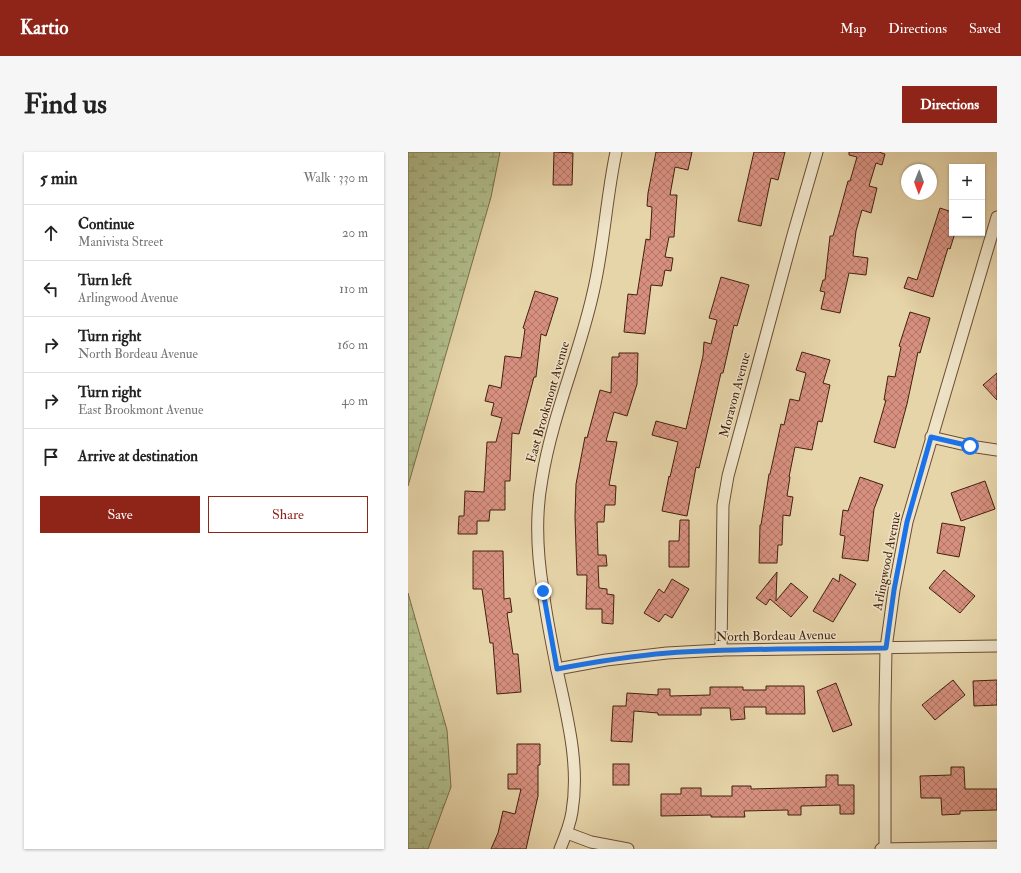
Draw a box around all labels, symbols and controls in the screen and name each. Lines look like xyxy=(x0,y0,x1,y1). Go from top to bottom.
text: Kartio xyxy=(20,16,68,40)
text: Map xyxy=(840,20,866,37)
text: Directions xyxy=(888,20,947,37)
text: Saved xyxy=(969,20,1001,37)
button: Directions xyxy=(902,86,997,123)
text: Find us xyxy=(24,87,107,122)
north arrow xyxy=(901,164,937,200)
map controls xyxy=(949,164,985,236)
button: + xyxy=(949,164,985,200)
text: 5 min xyxy=(40,168,78,189)
text: Walk · 330 m xyxy=(304,170,368,186)
button: − xyxy=(949,200,985,236)
text: Continue xyxy=(78,215,134,234)
icon: ahead xyxy=(40,222,62,244)
text: 20 m xyxy=(342,225,368,241)
text: Manivista Street xyxy=(78,234,163,250)
text: Turn left xyxy=(78,271,132,290)
icon: left xyxy=(40,278,62,300)
text: 110 m xyxy=(339,281,368,297)
text: Arlingwood Avenue xyxy=(78,290,178,306)
text: Turn right xyxy=(78,327,141,346)
icon: right xyxy=(40,334,62,356)
text: 160 m xyxy=(337,337,368,353)
street label: East Brookmont Avenue xyxy=(523,339,573,465)
text: North Bordeau Avenue xyxy=(78,346,198,362)
street label: Moravon Avenue xyxy=(716,350,754,439)
text: Turn right xyxy=(78,383,141,402)
icon: right xyxy=(40,390,62,412)
text: 40 m xyxy=(342,393,368,409)
text: East Brookmont Avenue xyxy=(78,402,204,418)
route start xyxy=(961,437,979,455)
icon: arrive xyxy=(40,446,62,468)
text: Arrive at destination xyxy=(78,447,198,466)
button: Save xyxy=(40,496,200,533)
button: Share xyxy=(208,496,368,533)
street label: Arlingwood Avenue xyxy=(869,510,905,613)
route end xyxy=(534,582,552,600)
street label: North Bordeau Avenue xyxy=(716,627,837,645)

